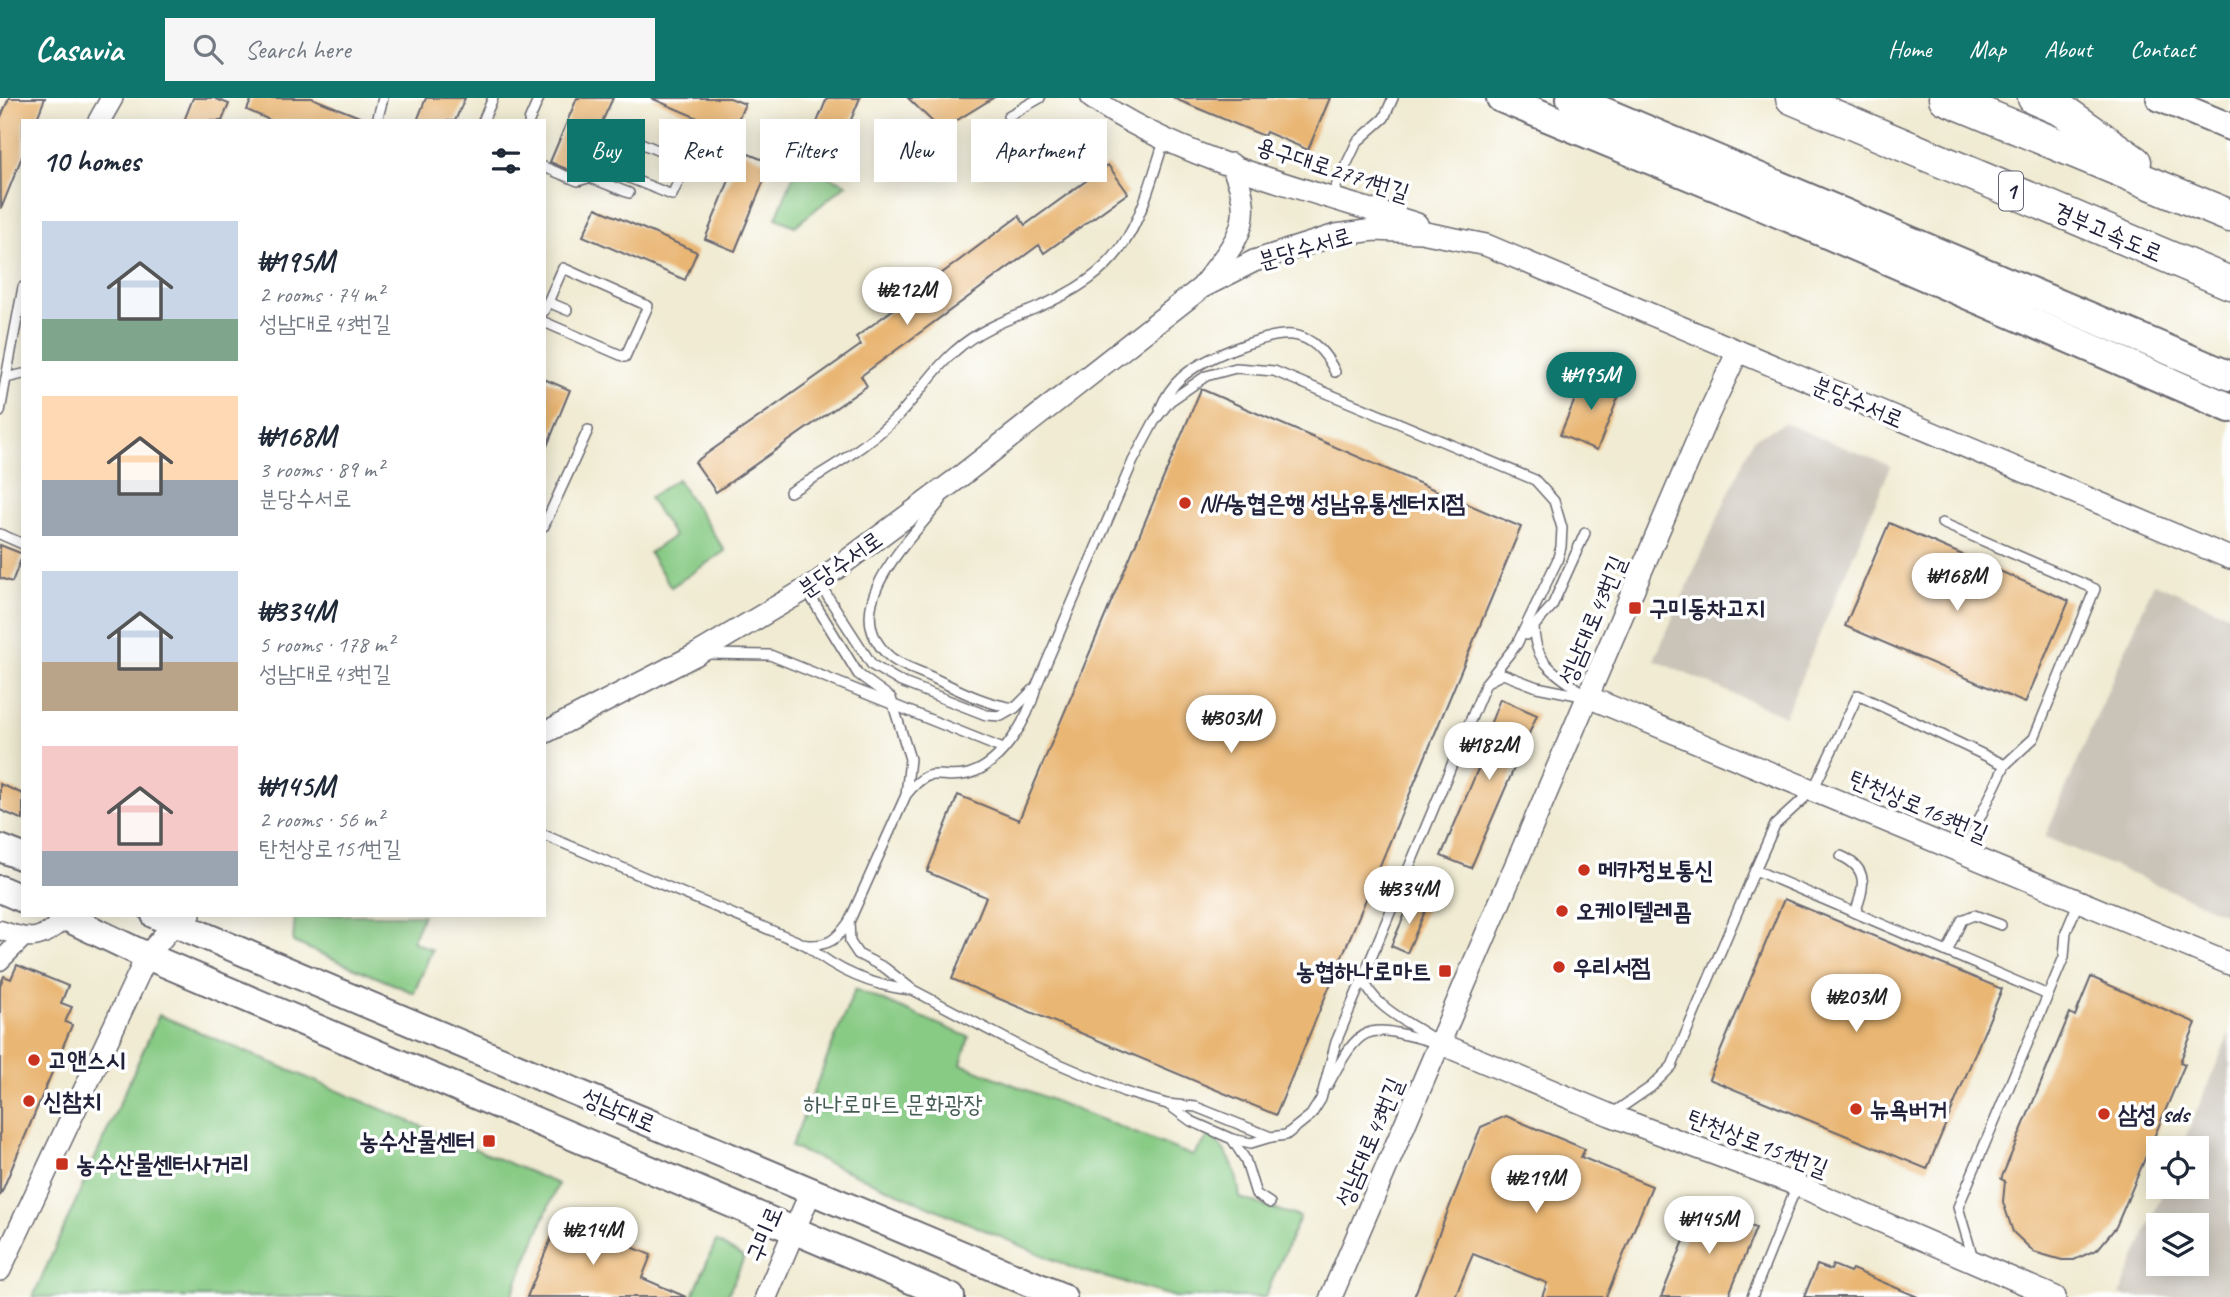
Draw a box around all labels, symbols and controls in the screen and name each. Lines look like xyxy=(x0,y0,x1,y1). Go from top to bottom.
search box xyxy=(165,18,655,81)
text: Casavia xyxy=(35,28,123,70)
icon: search xyxy=(189,30,227,68)
text: Search here xyxy=(245,33,351,66)
text: Home xyxy=(1888,34,1931,64)
text: Map xyxy=(1969,34,2006,64)
text: About xyxy=(2044,34,2092,64)
text: Contact xyxy=(2130,34,2195,64)
chip: Buy xyxy=(567,119,645,182)
chip: Rent xyxy=(659,119,746,182)
chip: Filters xyxy=(760,119,860,182)
chip: New xyxy=(874,119,957,182)
chip: Apartment xyxy=(971,119,1107,182)
street label: 용구대로2771번길 xyxy=(1253,130,1413,208)
text: 10 homes xyxy=(42,142,140,180)
icon: filters xyxy=(487,142,525,180)
road number: 1 xyxy=(1999,172,2023,211)
street label: 경부고속도로 xyxy=(2049,196,2167,268)
street label: 분당수서로 xyxy=(1254,220,1356,276)
text: ₩195M xyxy=(259,242,334,280)
icon: home xyxy=(98,249,182,333)
pin: ₩212M xyxy=(858,268,956,327)
text: ₩212M xyxy=(878,275,936,304)
text: 2 rooms · 74 m² xyxy=(259,280,383,309)
text: 성남대로43번길 xyxy=(259,309,391,338)
pin: ₩195M xyxy=(1542,352,1640,412)
text: ₩195M xyxy=(1562,360,1620,389)
street label: 분당수서로 xyxy=(1808,369,1908,435)
text: ₩168M xyxy=(259,417,336,455)
icon: home xyxy=(98,424,182,508)
text: 3 rooms · 89 m² xyxy=(259,455,383,484)
text: 분당수서로 xyxy=(259,484,352,513)
place label: NH농협은행 성남유통센터지점 xyxy=(1199,488,1465,518)
marker: NH농협은행 성남유통센터지점 xyxy=(1177,495,1193,511)
street label: 분당수서로 xyxy=(792,524,888,604)
street label: 성남대로43번길 xyxy=(1551,551,1633,689)
pin: ₩168M xyxy=(1908,554,2006,613)
text: ₩168M xyxy=(1928,561,1986,590)
text: ₩334M xyxy=(259,592,335,630)
place label: 구미동차고지 xyxy=(1649,593,1765,623)
icon: home xyxy=(98,599,182,683)
marker: 구미동차고지 xyxy=(1627,600,1643,616)
text: 5 rooms · 178 m² xyxy=(259,630,394,659)
text: 성남대로43번길 xyxy=(259,659,391,688)
pin: ₩303M xyxy=(1182,696,1280,755)
text: ₩303M xyxy=(1202,703,1260,732)
pin: ₩182M xyxy=(1440,722,1538,782)
text: ₩182M xyxy=(1460,730,1518,759)
street label: 탄천상로163번길 xyxy=(1845,763,1993,849)
text: ₩145M xyxy=(259,767,334,805)
icon: home xyxy=(98,774,182,858)
text: 2 rooms · 56 m² xyxy=(259,805,383,834)
text: 탄천상로151번길 xyxy=(259,834,401,863)
place label: 메카정보통신 xyxy=(1598,855,1714,885)
marker: 메카정보통신 xyxy=(1576,862,1592,878)
pin: ₩334M xyxy=(1360,866,1458,926)
text: ₩334M xyxy=(1380,874,1438,903)
place label: 오케이텔레콤 xyxy=(1576,896,1692,926)
marker: 오케이텔레콤 xyxy=(1554,903,1570,919)
place label: 우리서점 xyxy=(1573,952,1650,982)
place label: 농협하나로마트 xyxy=(1296,956,1431,986)
marker: 우리서점 xyxy=(1551,959,1567,975)
marker: 농협하나로마트 xyxy=(1437,963,1453,979)
pin: ₩203M xyxy=(1807,974,1905,1034)
text: ₩203M xyxy=(1827,982,1885,1011)
place label: 고앤스시 xyxy=(48,1045,125,1075)
marker: 고앤스시 xyxy=(26,1052,42,1068)
street label: 성남대로43번길 xyxy=(1328,1073,1410,1211)
street label: 성남대로 xyxy=(578,1081,660,1139)
place label: 신참치 xyxy=(43,1086,101,1116)
park label: 하나로마트 문화광장 xyxy=(803,1089,983,1119)
marker: 신참치 xyxy=(21,1093,37,1109)
place label: 뉴욕버거 xyxy=(1870,1094,1947,1124)
place label: 삼성 sds xyxy=(2118,1099,2191,1129)
marker: 뉴욕버거 xyxy=(1848,1101,1864,1117)
street label: 탄천상로151번길 xyxy=(1683,1102,1833,1184)
marker: 삼성 sds xyxy=(2096,1106,2112,1122)
place label: 농수산물센터 xyxy=(359,1126,475,1156)
marker: 농수산물센터 xyxy=(481,1133,497,1149)
map controls xyxy=(2146,1136,2209,1276)
button: locate xyxy=(2146,1136,2209,1199)
place label: 농수산물센터사거리 xyxy=(76,1149,250,1179)
marker: 농수산물센터사거리 xyxy=(54,1156,70,1172)
pin: ₩219M xyxy=(1487,1156,1585,1215)
text: ₩219M xyxy=(1507,1163,1565,1192)
pin: ₩145M xyxy=(1660,1196,1758,1256)
street label: 구미로 xyxy=(739,1201,789,1267)
text: ₩145M xyxy=(1680,1204,1738,1233)
pin: ₩214M xyxy=(544,1208,642,1267)
button: layers xyxy=(2146,1213,2209,1276)
text: ₩214M xyxy=(564,1215,622,1244)

